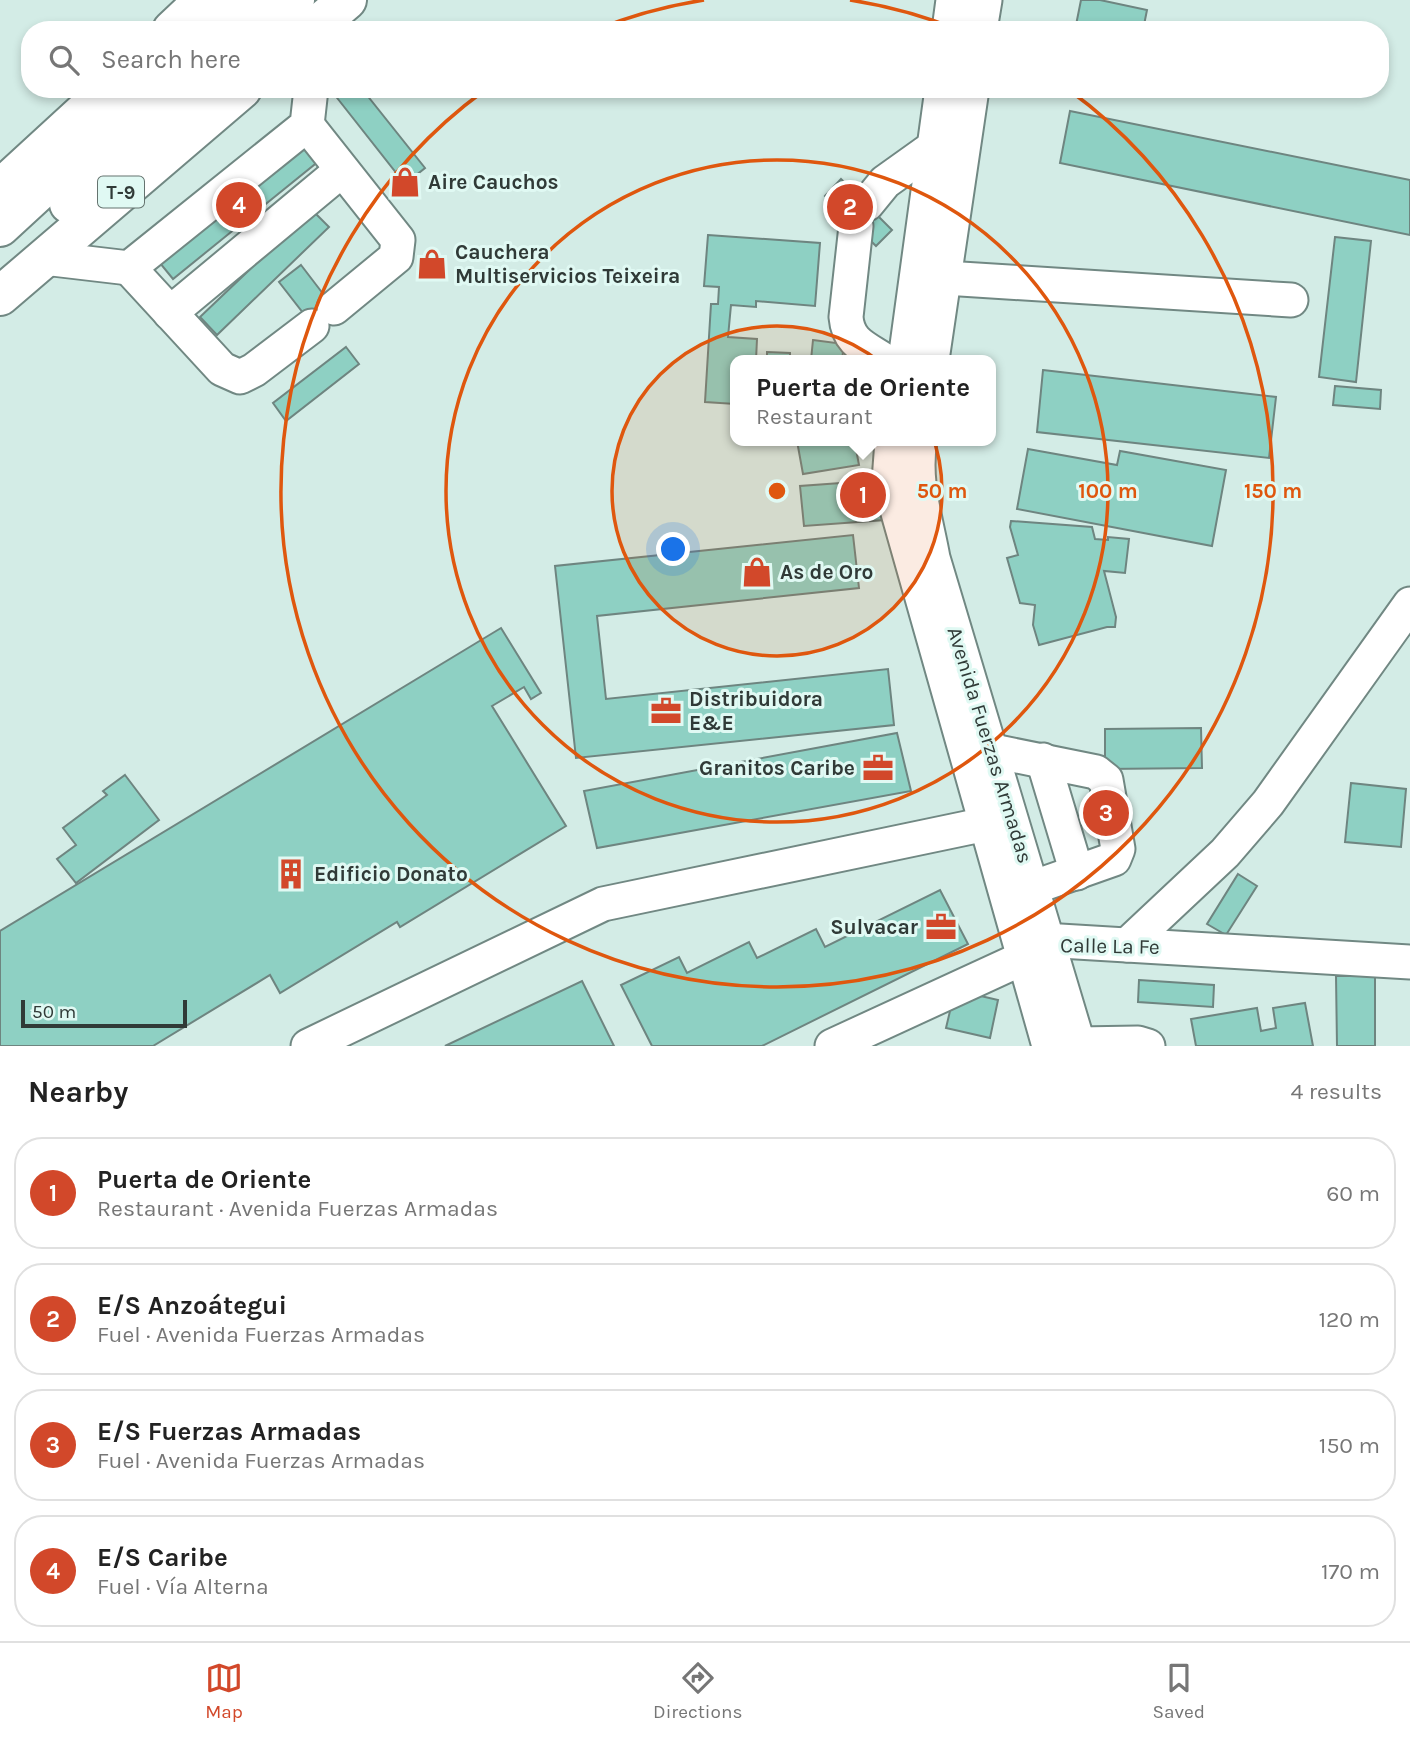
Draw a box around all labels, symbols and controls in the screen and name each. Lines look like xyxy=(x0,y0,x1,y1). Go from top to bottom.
search box xyxy=(21,21,1389,98)
icon: search xyxy=(45,41,83,79)
text: Search here xyxy=(101,44,241,75)
shop icon: Aire Cauchos xyxy=(388,165,422,199)
place label: Aire Cauchos xyxy=(428,170,559,194)
road number: T-9 xyxy=(98,176,144,208)
pin: 4 xyxy=(216,179,262,231)
pin: 2 xyxy=(827,181,873,233)
place label: Cauchera Multiservicios Teixeira xyxy=(455,240,680,288)
shop icon: Cauchera Multiservicios Teixeira xyxy=(415,247,449,281)
popup xyxy=(730,355,996,446)
text: Puerta de Oriente xyxy=(756,372,970,403)
text: Restaurant xyxy=(756,403,873,430)
pin: 1 xyxy=(840,469,886,521)
centre of rings xyxy=(765,479,789,503)
text: 50 m xyxy=(917,479,967,503)
text: 100 m xyxy=(1078,479,1138,503)
text: 150 m xyxy=(1244,479,1302,503)
your location xyxy=(656,532,690,566)
shop icon: As de Oro xyxy=(740,555,774,589)
place label: As de Oro xyxy=(780,560,873,584)
street label: Avenida Fuerzas Armadas xyxy=(943,624,1037,866)
place label: Distribuidora E&E xyxy=(689,687,823,735)
office icon: Distribuidora E&E xyxy=(649,694,683,728)
office icon: Granitos Caribe xyxy=(861,751,895,785)
place label: Granitos Caribe xyxy=(699,756,855,780)
pin: 3 xyxy=(1083,787,1129,839)
building icon: Edificio Donato xyxy=(274,857,308,891)
place label: Edificio Donato xyxy=(314,862,468,886)
office icon: Sulvacar xyxy=(924,910,958,944)
place label: Sulvacar xyxy=(830,915,919,939)
street label: Calle La Fe xyxy=(1060,933,1160,959)
scale bar xyxy=(21,997,187,1029)
text: 50 m xyxy=(32,1001,76,1023)
text: Nearby xyxy=(28,1074,128,1110)
text: 4 results xyxy=(1290,1078,1382,1105)
text: Puerta de Oriente xyxy=(97,1164,311,1195)
text: 1 xyxy=(49,1180,57,1207)
text: 60 m xyxy=(1326,1180,1380,1207)
text: Restaurant · Avenida Fuerzas Armadas xyxy=(97,1195,498,1222)
text: E/S Anzoátegui xyxy=(97,1290,287,1321)
text: 2 xyxy=(46,1306,60,1333)
text: 120 m xyxy=(1318,1306,1380,1333)
text: Fuel · Avenida Fuerzas Armadas xyxy=(97,1321,425,1348)
text: E/S Fuerzas Armadas xyxy=(97,1416,361,1447)
text: 3 xyxy=(46,1432,60,1459)
text: 150 m xyxy=(1319,1432,1380,1459)
text: Fuel · Avenida Fuerzas Armadas xyxy=(97,1447,425,1474)
text: E/S Caribe xyxy=(97,1542,228,1573)
text: 4 xyxy=(46,1558,60,1585)
text: 170 m xyxy=(1321,1558,1380,1585)
text: Fuel · Vía Alterna xyxy=(97,1573,269,1600)
tab: Map xyxy=(205,1659,243,1723)
tab: Directions xyxy=(653,1659,742,1723)
tab: Saved xyxy=(1152,1659,1205,1723)

